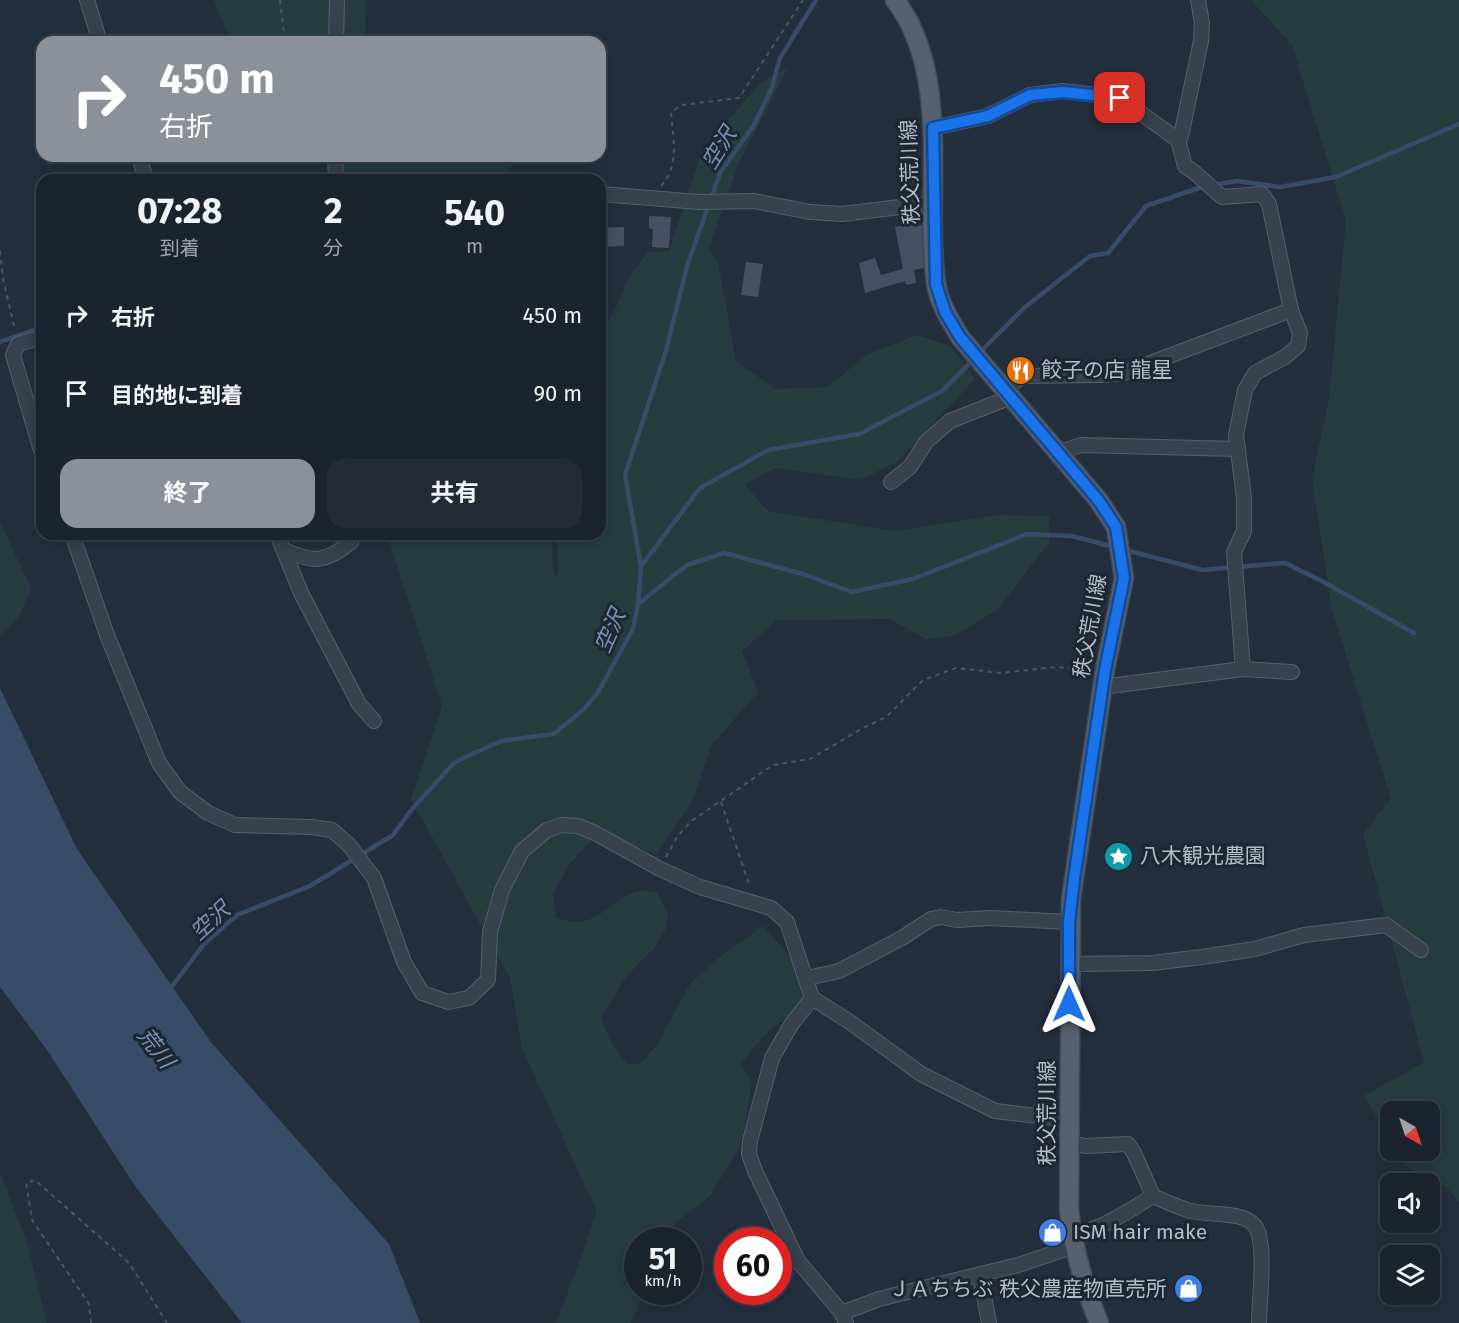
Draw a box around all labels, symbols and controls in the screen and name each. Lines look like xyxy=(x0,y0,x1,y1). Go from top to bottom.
text: 450 m xyxy=(159,54,275,104)
icon: right xyxy=(60,60,138,138)
pin xyxy=(1094,72,1145,123)
icon: arrive xyxy=(1103,81,1136,114)
text: 右折 xyxy=(159,111,213,143)
street label: 秩父荒川線 xyxy=(895,119,925,225)
water label: 空沢 xyxy=(696,120,744,174)
text: 07:28 xyxy=(137,189,222,233)
text: 2 xyxy=(324,189,343,233)
text: 540 xyxy=(444,191,505,235)
text: m xyxy=(466,234,483,258)
text: 到着 xyxy=(160,236,200,260)
text: 分 xyxy=(323,236,343,260)
icon: right xyxy=(60,299,93,332)
text: 450 m xyxy=(523,302,582,329)
text: 右折 xyxy=(111,304,155,331)
restaurant icon: 餃子の店 龍星 xyxy=(1004,354,1036,386)
place label: 餃子の店 龍星 xyxy=(1041,357,1173,383)
icon: arrive xyxy=(60,377,93,410)
text: 90 m xyxy=(533,380,582,407)
text: 目的地に到着 xyxy=(111,382,243,409)
button: 終了 xyxy=(60,459,315,528)
button: 共有 xyxy=(327,459,582,528)
street label: 秩父荒川線 xyxy=(1068,572,1112,680)
water label: 空沢 xyxy=(589,603,632,657)
place icon: 八木観光農園 xyxy=(1103,840,1135,872)
place label: 八木観光農園 xyxy=(1140,843,1266,869)
water label: 空沢 xyxy=(185,894,238,946)
position arrow xyxy=(1037,972,1101,1036)
water label: 荒川 xyxy=(132,1022,181,1075)
street label: 秩父荒川線 xyxy=(1034,1061,1060,1166)
north arrow xyxy=(1380,1101,1440,1161)
map controls xyxy=(1380,1101,1440,1305)
button: sound xyxy=(1380,1173,1440,1233)
shop icon: ISM hair make xyxy=(1036,1216,1068,1248)
place label: ISM hair make xyxy=(1073,1219,1207,1245)
speed limit sign: 60 xyxy=(714,1227,792,1305)
text: 51 xyxy=(649,1241,677,1277)
button: layers xyxy=(1380,1245,1440,1305)
text: km/h xyxy=(644,1272,682,1290)
shop icon: ＪＡちちぶ 秩父農産物直売所 xyxy=(1172,1273,1204,1305)
place label: ＪＡちちぶ 秩父農産物直売所 xyxy=(888,1276,1167,1302)

